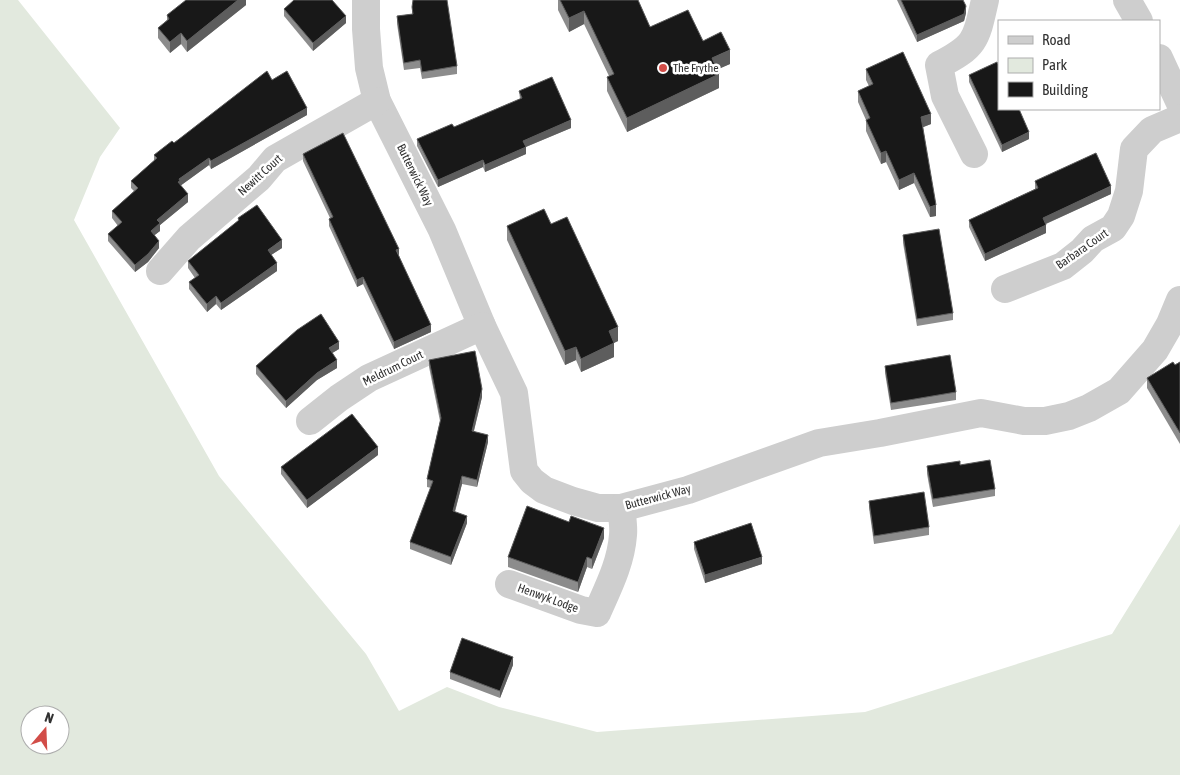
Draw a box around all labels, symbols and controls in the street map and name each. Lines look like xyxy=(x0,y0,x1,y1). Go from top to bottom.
legend xyxy=(998,20,1160,110)
text: Road xyxy=(1042,31,1071,48)
text: Park xyxy=(1042,56,1067,73)
place label: The Frythe xyxy=(673,61,719,75)
marker: The Frythe xyxy=(657,62,669,74)
text: Building xyxy=(1042,81,1088,98)
street label: Butterwick Way xyxy=(394,142,436,208)
street label: Newitt Court xyxy=(235,151,285,198)
street label: Barbara Court xyxy=(1053,226,1111,272)
street label: Meldrum Court xyxy=(360,347,426,389)
street label: Butterwick Way xyxy=(624,482,692,512)
street label: Henwyk Lodge xyxy=(516,581,580,615)
north arrow xyxy=(20,705,70,755)
text: N xyxy=(43,709,56,727)

